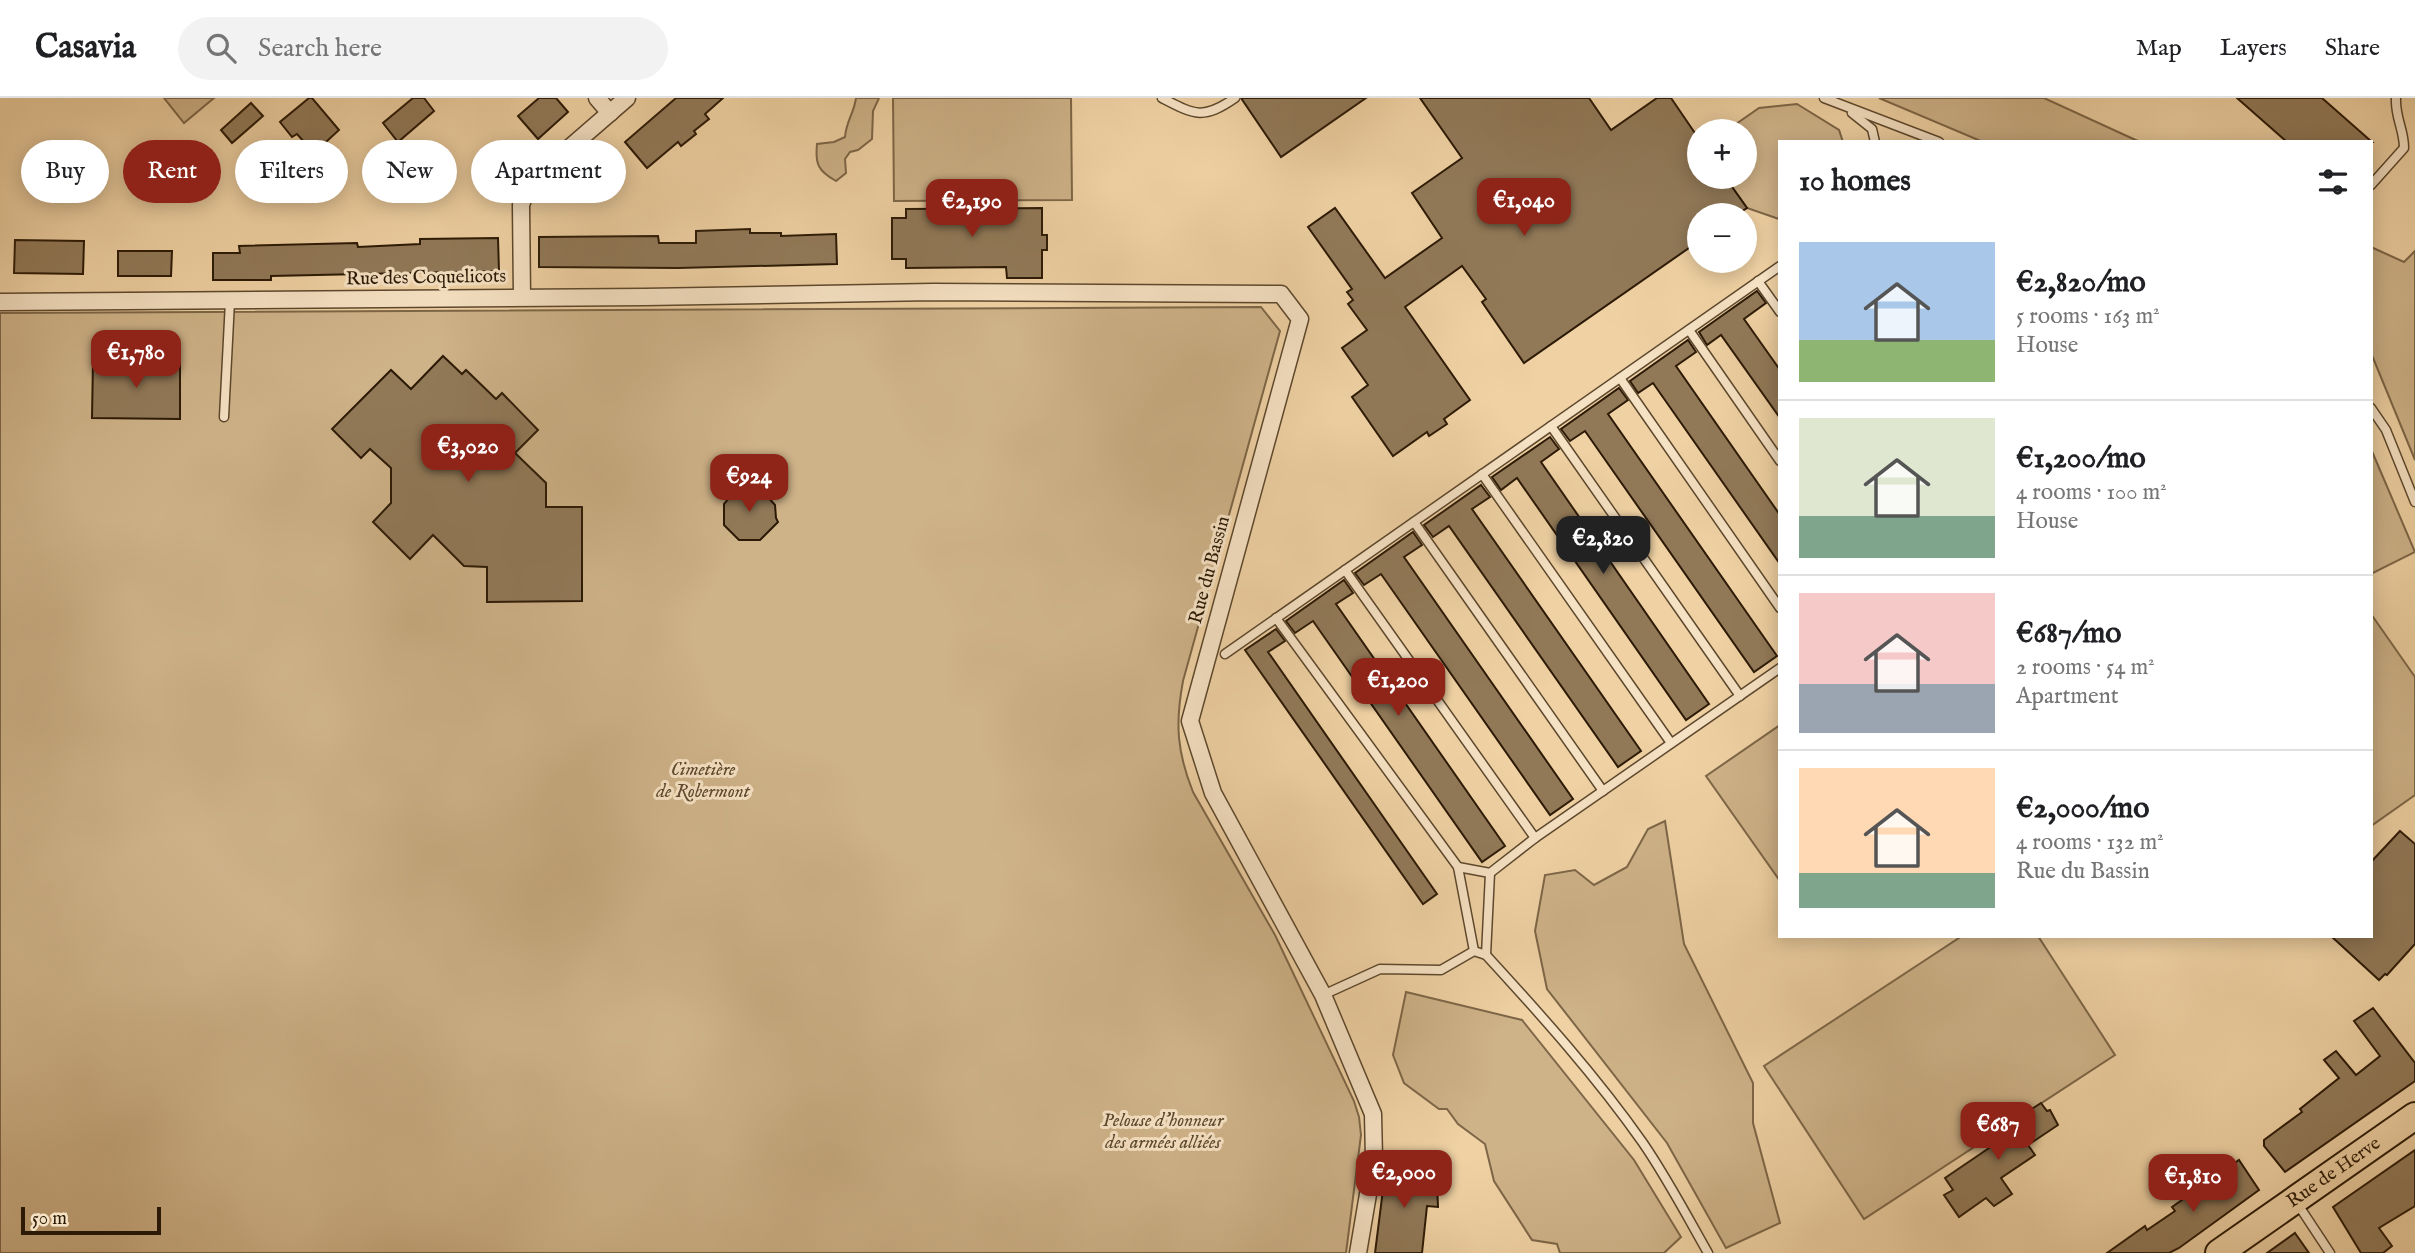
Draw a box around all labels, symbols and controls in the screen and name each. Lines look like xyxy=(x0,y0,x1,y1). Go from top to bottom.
search box xyxy=(178,17,668,80)
text: Casavia xyxy=(35,27,136,69)
icon: search xyxy=(202,29,240,67)
text: Search here xyxy=(258,32,382,65)
text: Map xyxy=(2136,33,2182,64)
text: Layers xyxy=(2220,33,2287,64)
text: Share xyxy=(2325,33,2380,64)
map controls xyxy=(1687,119,1757,273)
button: + xyxy=(1687,119,1757,189)
chip: Buy xyxy=(21,140,109,203)
chip: Rent xyxy=(123,140,221,203)
chip: Filters xyxy=(235,140,348,203)
chip: New xyxy=(362,140,457,203)
chip: Apartment xyxy=(471,140,626,203)
text: 10 homes xyxy=(1799,163,1911,201)
icon: filters xyxy=(2314,163,2352,201)
pin: €1,040 xyxy=(1467,178,1581,238)
pin: €2,190 xyxy=(915,180,1029,239)
text: €1,040 xyxy=(1493,186,1555,215)
text: €2,190 xyxy=(942,187,1002,216)
button: − xyxy=(1687,203,1757,273)
text: €2,820/mo xyxy=(2016,264,2146,302)
street label: Rue des Coquelicots xyxy=(346,265,506,291)
icon: home xyxy=(1855,270,1939,354)
text: 5 rooms · 163 m² xyxy=(2016,302,2160,331)
pin: €1,780 xyxy=(79,330,193,390)
text: House xyxy=(2016,331,2078,360)
text: €1,780 xyxy=(107,338,165,367)
pin: €3,020 xyxy=(411,424,525,484)
text: €3,020 xyxy=(437,432,499,461)
text: €1,200/mo xyxy=(2016,440,2146,478)
icon: home xyxy=(1855,446,1939,530)
pin: €924 xyxy=(708,454,790,514)
text: €924 xyxy=(726,462,772,491)
text: 4 rooms · 100 m² xyxy=(2016,478,2167,507)
text: House xyxy=(2016,507,2078,536)
street label: Rue du Bassin xyxy=(1184,513,1236,627)
pin: €2,820 xyxy=(1546,517,1660,576)
text: €2,820 xyxy=(1572,524,1634,553)
text: €687/mo xyxy=(2016,615,2121,653)
icon: home xyxy=(1855,621,1939,705)
text: 2 rooms · 54 m² xyxy=(2016,653,2155,682)
pin: €1,200 xyxy=(1341,658,1455,718)
text: €1,200 xyxy=(1367,666,1429,695)
text: Apartment xyxy=(2016,682,2119,711)
park label: Cimetière de Robermont xyxy=(655,758,751,804)
text: €2,000/mo xyxy=(2016,790,2149,828)
icon: home xyxy=(1855,796,1939,880)
text: 4 rooms · 132 m² xyxy=(2016,828,2164,857)
text: Rue du Bassin xyxy=(2016,857,2150,886)
pin: €687 xyxy=(1957,1102,2039,1162)
park label: Pelouse d'honneur des armées alliées xyxy=(1102,1109,1225,1155)
text: €687 xyxy=(1977,1110,2019,1139)
street label: Rue de Herve xyxy=(2282,1132,2386,1214)
pin: €2,000 xyxy=(1347,1150,1461,1210)
pin: €1,810 xyxy=(2136,1154,2250,1214)
text: €2,000 xyxy=(1372,1158,1436,1187)
text: €1,810 xyxy=(2165,1162,2221,1191)
scale bar xyxy=(21,1204,161,1236)
text: 50 m xyxy=(32,1207,67,1231)

